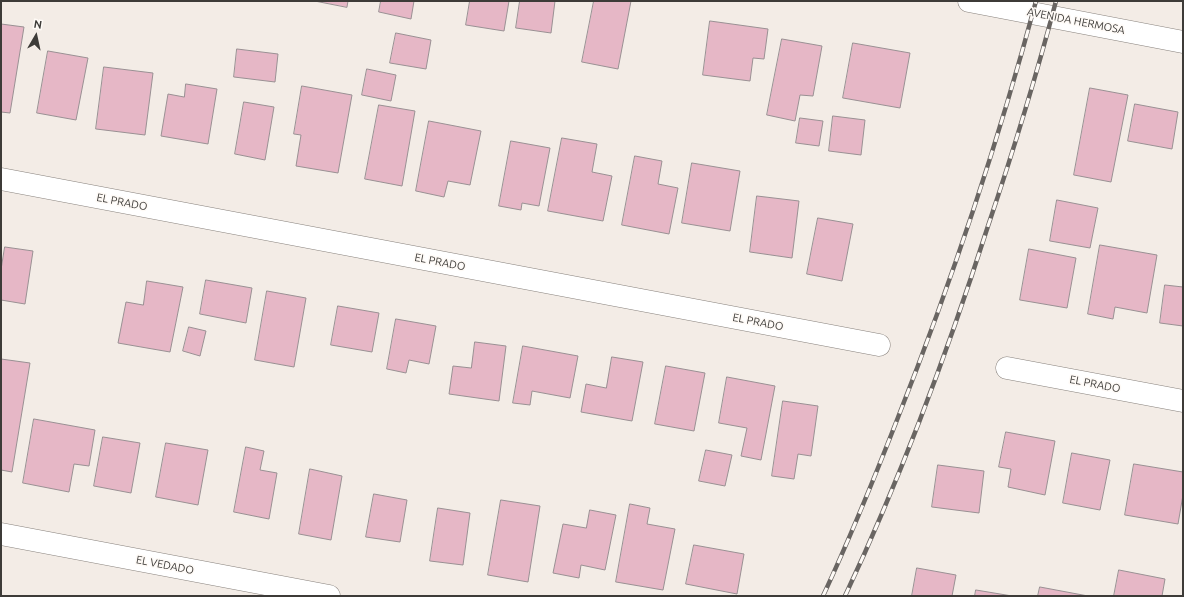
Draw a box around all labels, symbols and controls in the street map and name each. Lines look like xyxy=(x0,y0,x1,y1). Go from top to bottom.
street label: AVENIDA HERMOSA xyxy=(1026,5,1126,37)
north arrow xyxy=(16,16,56,56)
text: N xyxy=(33,18,43,31)
street label: EL PRADO xyxy=(95,191,149,213)
street label: EL PRADO xyxy=(413,251,467,273)
street label: EL PRADO xyxy=(731,311,785,333)
street label: EL PRADO xyxy=(1068,373,1122,395)
street label: EL VEDADO xyxy=(135,553,195,577)

